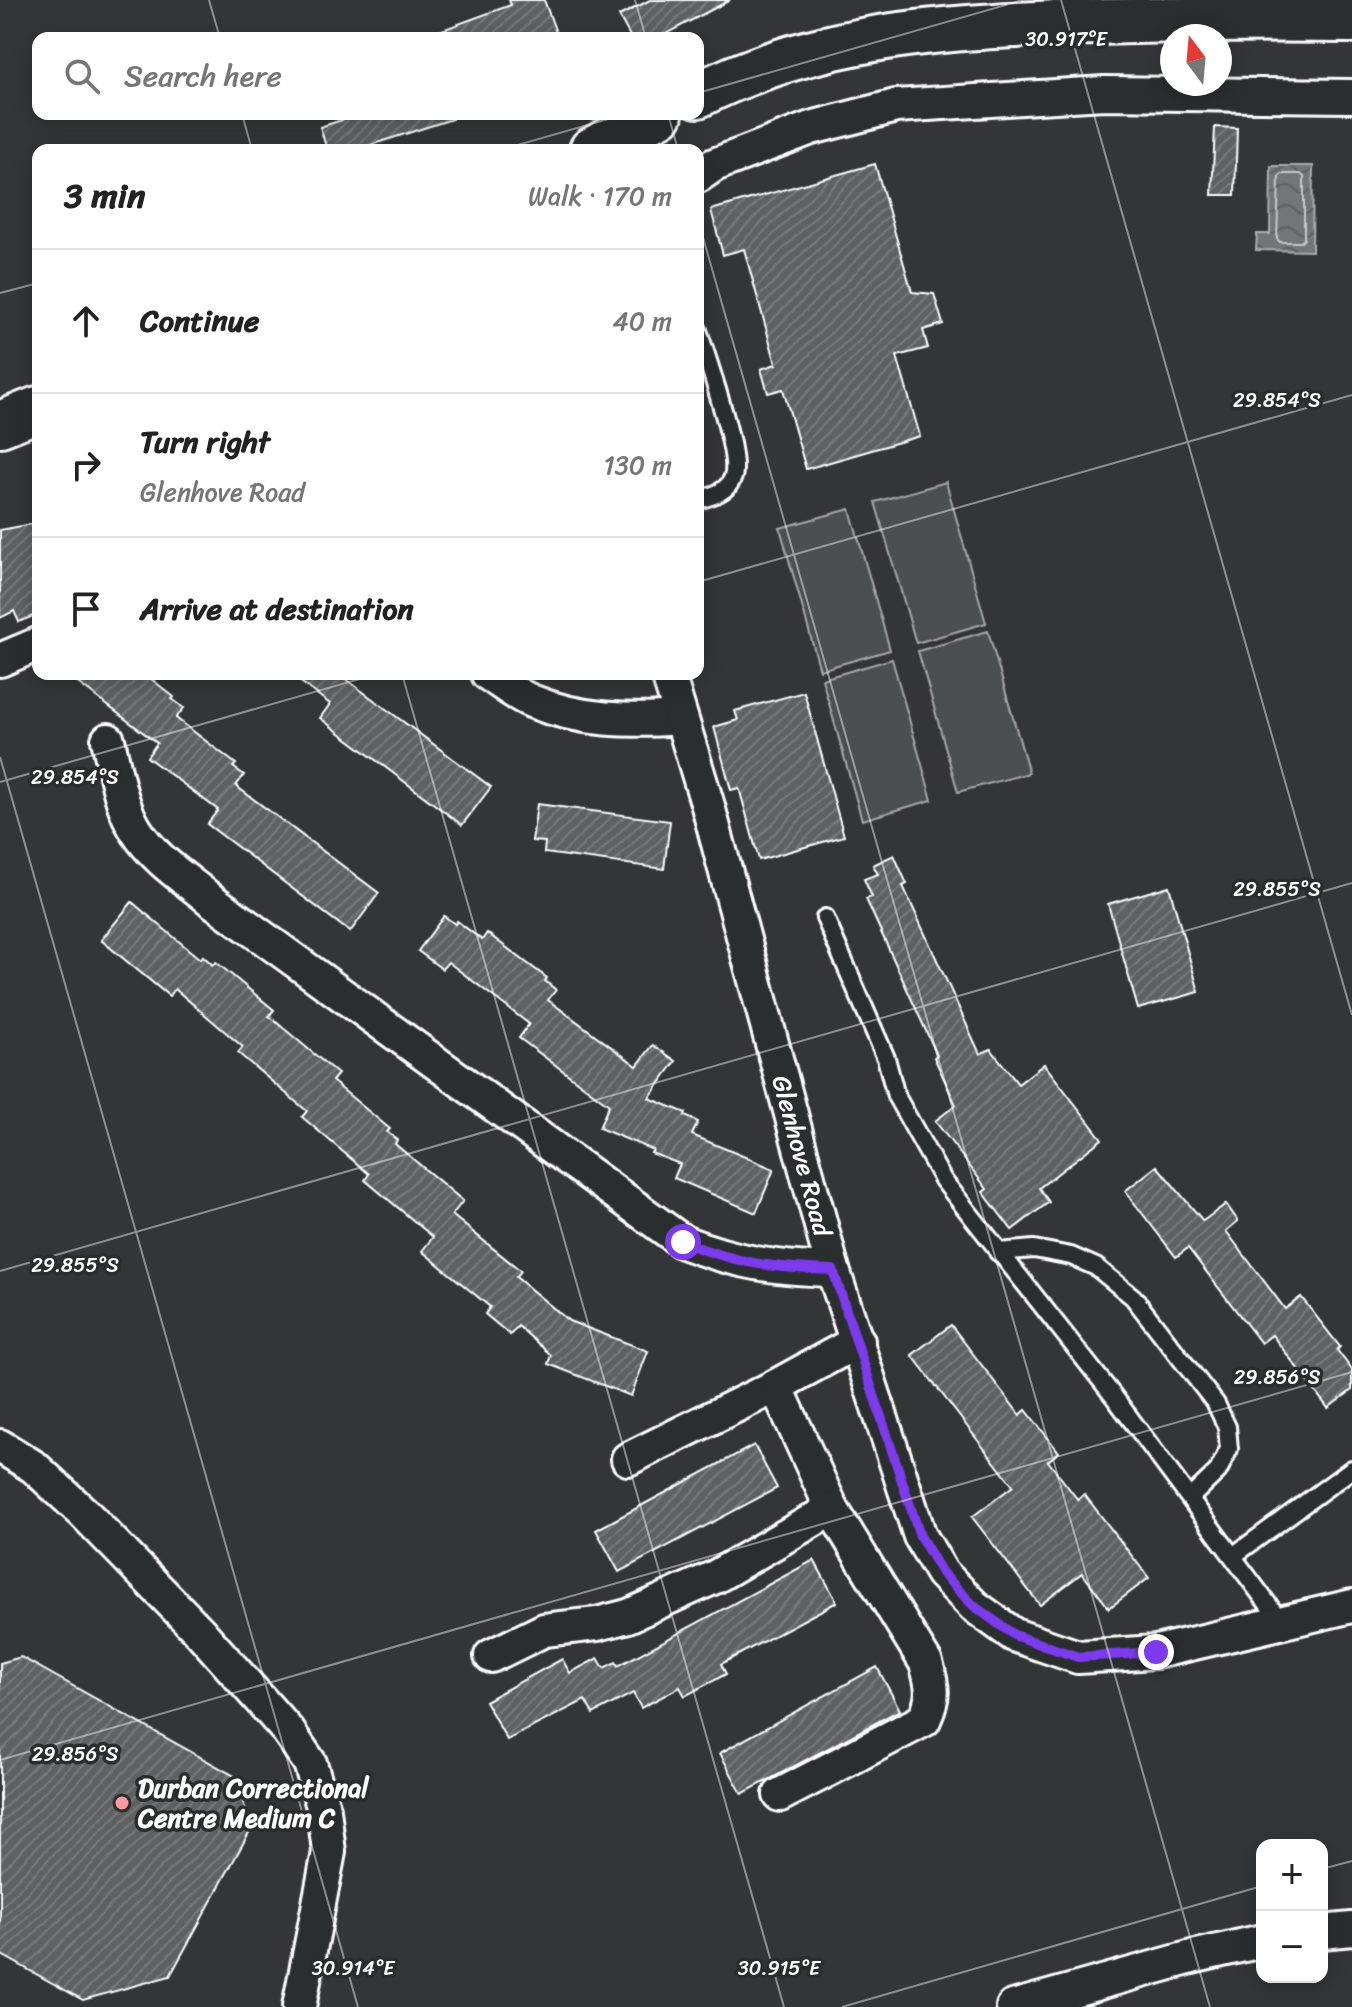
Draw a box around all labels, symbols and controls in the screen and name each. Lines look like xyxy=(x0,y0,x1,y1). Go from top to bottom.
text: 30.917°E xyxy=(1025,22,1109,57)
north arrow xyxy=(1160,24,1232,96)
search box xyxy=(32,32,704,120)
text: Search here xyxy=(124,49,282,103)
icon: search xyxy=(60,54,104,98)
text: 3 min xyxy=(64,166,145,226)
text: Walk · 170 m xyxy=(528,173,672,219)
text: Continue xyxy=(140,294,259,348)
text: 40 m xyxy=(613,298,672,344)
icon: ahead xyxy=(64,299,108,343)
text: 29.854°S xyxy=(1233,383,1321,418)
text: Turn right xyxy=(140,415,270,469)
text: 130 m xyxy=(603,442,672,488)
icon: right xyxy=(64,443,108,487)
text: Glenhove Road xyxy=(140,469,305,515)
text: Arrive at destination xyxy=(140,582,414,636)
icon: arrive xyxy=(64,587,108,631)
text: 29.854°S xyxy=(31,760,119,795)
text: 29.855°S xyxy=(1233,872,1321,907)
street label: Glenhove Road xyxy=(759,1070,846,1243)
route start xyxy=(665,1224,701,1260)
text: 29.855°S xyxy=(31,1248,119,1283)
text: 29.856°S xyxy=(1234,1360,1321,1395)
route end xyxy=(1138,1634,1174,1670)
text: 29.856°S xyxy=(32,1737,119,1772)
place label: Durban Correctional Centre Medium C xyxy=(137,1765,370,1841)
marker: Durban Correctional Centre Medium C xyxy=(113,1794,131,1812)
map controls xyxy=(1256,1839,1328,1983)
button: + xyxy=(1256,1839,1328,1911)
button: − xyxy=(1256,1911,1328,1983)
text: 30.914°E xyxy=(312,1951,396,1986)
text: 30.915°E xyxy=(738,1951,822,1986)

